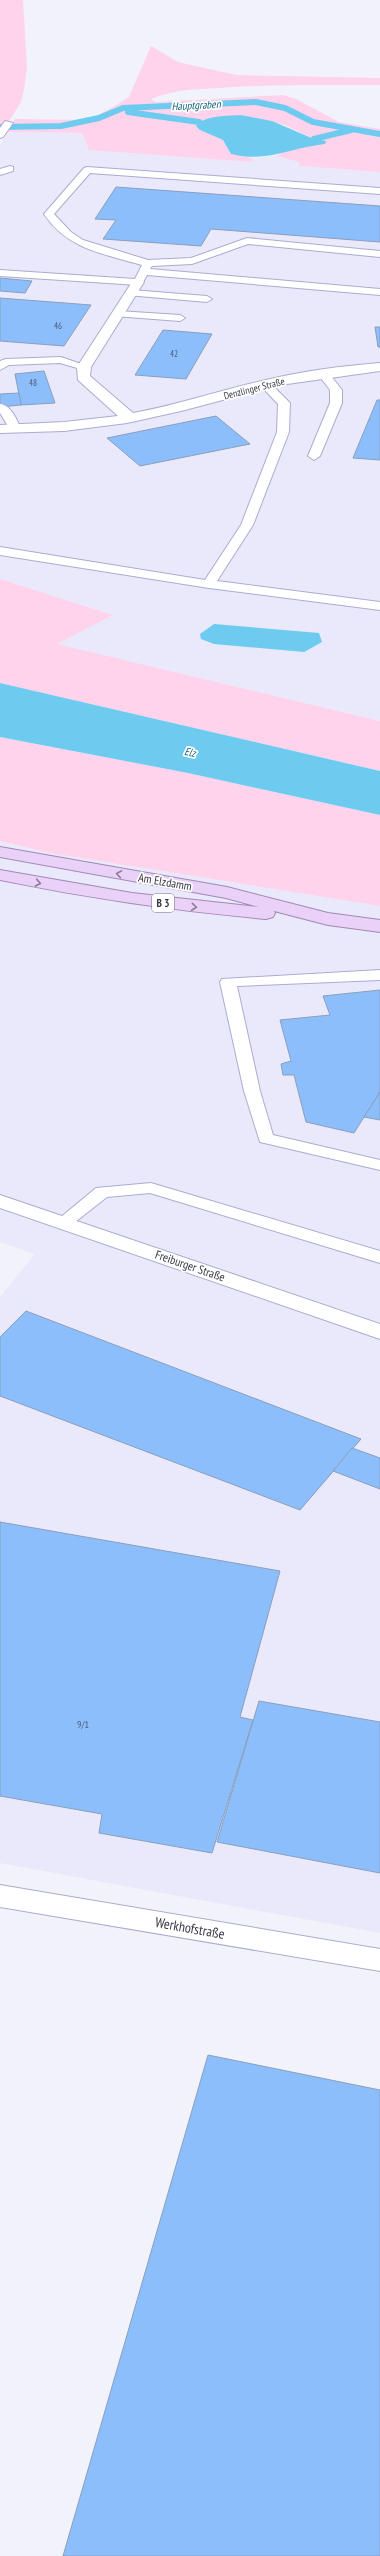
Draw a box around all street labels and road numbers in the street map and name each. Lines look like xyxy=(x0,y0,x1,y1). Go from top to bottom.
street label: Denzlinger Straße xyxy=(222,375,286,402)
street label: Am Elzdamm xyxy=(137,869,193,894)
road number: B 3 xyxy=(152,894,174,912)
street label: Freiburger Straße xyxy=(153,1247,227,1284)
street label: Werkhofstraße xyxy=(154,1913,226,1943)

